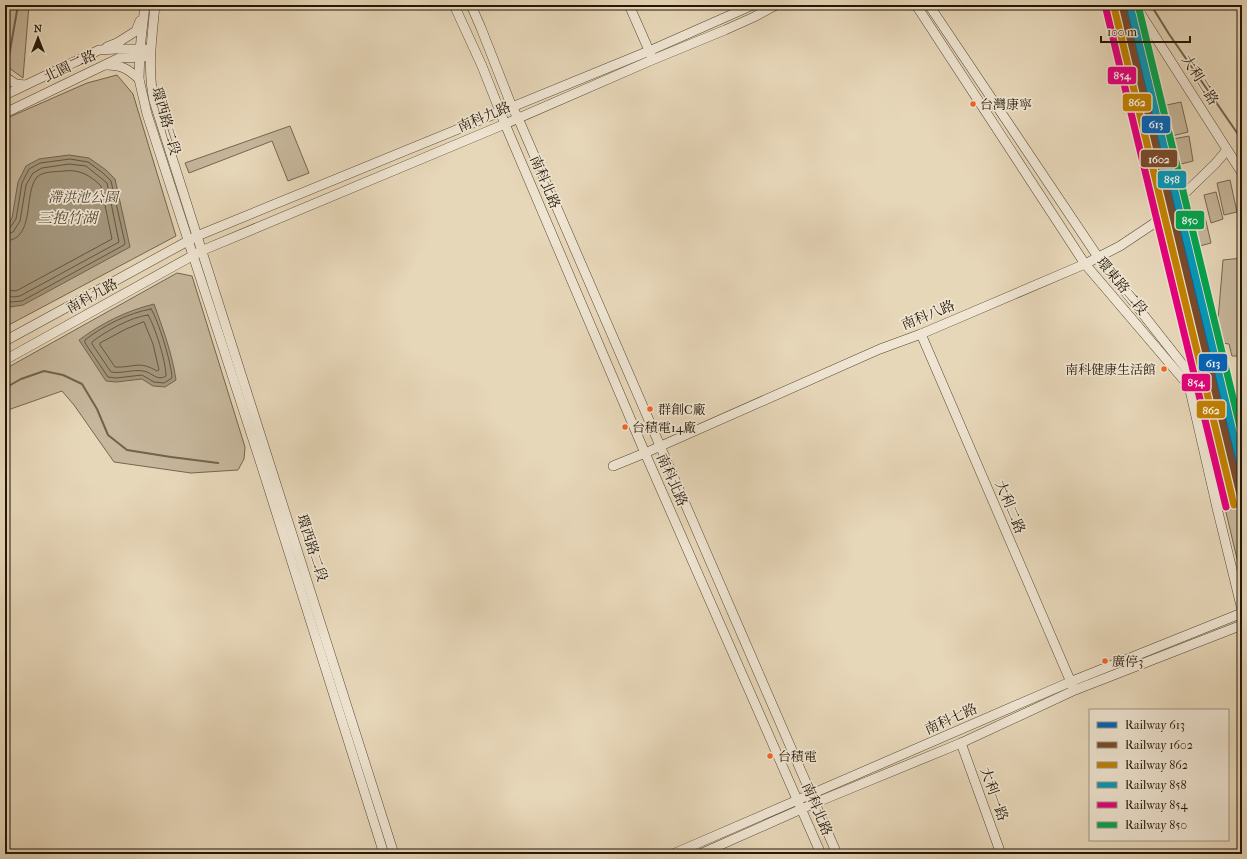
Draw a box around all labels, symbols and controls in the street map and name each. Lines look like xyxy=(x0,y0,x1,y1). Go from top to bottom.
north arrow xyxy=(18,18,58,58)
scale bar xyxy=(1101,18,1190,44)
text: N xyxy=(34,22,43,35)
text: 100 m xyxy=(1107,25,1137,39)
street label: 北園二路 xyxy=(41,46,99,86)
street label: 大利二路 xyxy=(1178,52,1222,108)
line badge: 854 xyxy=(1107,66,1137,85)
text: 854 xyxy=(1114,69,1131,82)
street label: 環西路二段 xyxy=(148,85,184,157)
line badge: 862 xyxy=(1122,93,1152,112)
text: 862 xyxy=(1128,96,1146,109)
place label: 台灣康寧 xyxy=(980,97,1032,112)
street label: 南科九路 xyxy=(455,98,513,136)
marker: 台灣康寧 xyxy=(968,99,978,109)
line badge: 613 xyxy=(1141,115,1171,134)
text: 613 xyxy=(1149,118,1164,131)
line badge: 1602 xyxy=(1140,149,1178,168)
street label: 南科北路 xyxy=(526,153,564,211)
text: 1602 xyxy=(1148,153,1170,166)
line badge: 858 xyxy=(1157,170,1187,189)
text: 858 xyxy=(1164,173,1180,186)
park label: 滯洪池公園 xyxy=(48,189,120,206)
water label: 三抱竹湖 xyxy=(37,209,100,227)
line badge: 850 xyxy=(1175,210,1205,230)
text: 850 xyxy=(1182,214,1198,227)
street label: 環東路二段 xyxy=(1093,254,1151,318)
street label: 南科九路 xyxy=(63,275,121,317)
street label: 南科八路 xyxy=(899,297,957,333)
line badge: 613 xyxy=(1198,353,1228,372)
text: 613 xyxy=(1206,357,1221,370)
place label: 南科健康生活館 xyxy=(1065,362,1156,377)
marker: 南科健康生活館 xyxy=(1159,364,1169,374)
line badge: 854 xyxy=(1181,373,1211,392)
text: 854 xyxy=(1188,376,1205,389)
line badge: 862 xyxy=(1196,400,1226,419)
place label: 群創C廠 xyxy=(658,402,706,417)
marker: 群創C廠 xyxy=(645,404,655,414)
text: 862 xyxy=(1202,404,1220,417)
place label: 台積電14廠 xyxy=(632,420,696,435)
marker: 台積電14廠 xyxy=(620,422,630,432)
street label: 南科北路 xyxy=(653,451,691,509)
street label: 大利二路 xyxy=(991,478,1029,536)
street label: 環西路二段 xyxy=(293,512,331,584)
place label: 廣停3 xyxy=(1112,654,1143,669)
marker: 廣停3 xyxy=(1100,656,1110,666)
street label: 南科七路 xyxy=(922,700,980,738)
legend xyxy=(1089,709,1229,841)
text: Railway 613 xyxy=(1125,718,1185,732)
text: Railway 1602 xyxy=(1125,738,1193,752)
place label: 台積電 xyxy=(778,749,817,764)
marker: 台積電 xyxy=(765,751,775,761)
text: Railway 862 xyxy=(1125,758,1188,772)
street label: 大利一路 xyxy=(976,765,1012,823)
text: Railway 858 xyxy=(1125,778,1187,792)
street label: 南科北路 xyxy=(798,780,836,838)
text: Railway 854 xyxy=(1125,798,1189,812)
text: Railway 850 xyxy=(1125,818,1187,832)

